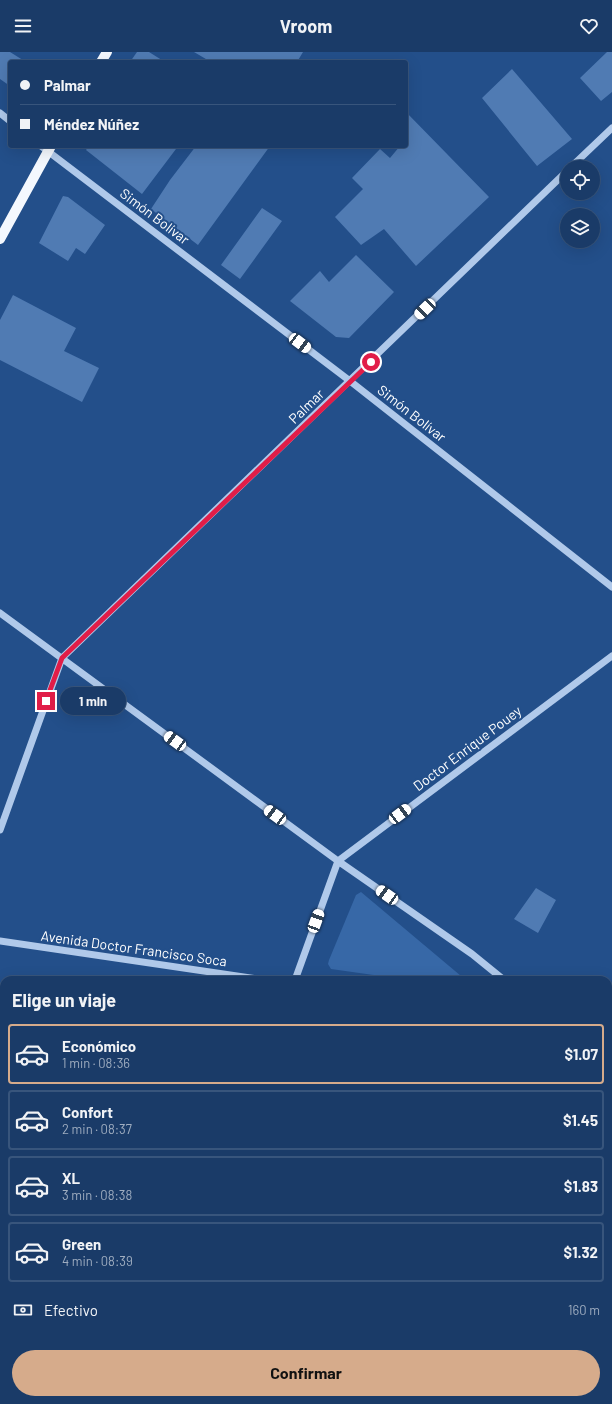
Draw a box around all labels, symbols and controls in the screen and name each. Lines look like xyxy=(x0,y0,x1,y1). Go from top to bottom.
icon: menu xyxy=(12,15,34,37)
text: Vroom xyxy=(280,15,332,37)
icon: heart xyxy=(578,15,600,37)
text: Palmar xyxy=(44,76,91,94)
text: Méndez Núñez xyxy=(44,115,139,133)
map controls xyxy=(560,160,600,248)
button: locate xyxy=(560,160,600,200)
street label: Simón Bolívar xyxy=(117,184,193,248)
button: layers xyxy=(560,208,600,248)
car xyxy=(412,296,438,322)
car xyxy=(287,331,313,355)
route start xyxy=(362,353,380,371)
street label: Simón Bolívar xyxy=(374,381,450,445)
street label: Palmar xyxy=(285,385,327,427)
callout: 1 min xyxy=(60,687,126,715)
route end xyxy=(37,692,55,710)
text: 1 min xyxy=(79,693,107,709)
street label: Doctor Enrique Pouey xyxy=(410,701,525,794)
car xyxy=(162,729,188,753)
car xyxy=(387,802,413,826)
car xyxy=(262,803,288,827)
car xyxy=(374,883,400,907)
car xyxy=(306,908,326,934)
street label: Avenida Doctor Francisco Soca xyxy=(40,927,228,969)
text: Elige un viaje xyxy=(12,989,116,1011)
icon: car xyxy=(14,1036,50,1072)
text: Económico xyxy=(62,1037,136,1055)
text: $1.07 xyxy=(564,1045,598,1063)
text: 1 min · 08:36 xyxy=(62,1055,130,1071)
icon: car xyxy=(14,1102,50,1138)
text: Confort xyxy=(62,1103,113,1121)
text: $1.45 xyxy=(563,1111,598,1129)
text: 2 min · 08:37 xyxy=(62,1121,132,1137)
icon: car xyxy=(14,1168,50,1204)
text: XL xyxy=(62,1169,80,1187)
text: $1.83 xyxy=(564,1177,598,1195)
text: 3 min · 08:38 xyxy=(62,1187,132,1203)
icon: car xyxy=(14,1234,50,1270)
text: Green xyxy=(62,1235,101,1253)
text: $1.32 xyxy=(564,1243,598,1261)
text: 4 min · 08:39 xyxy=(62,1253,133,1269)
icon: cash xyxy=(12,1299,34,1321)
text: Efectivo xyxy=(44,1301,98,1319)
text: 160 m xyxy=(568,1302,600,1318)
button: Confirmar xyxy=(12,1350,600,1396)

